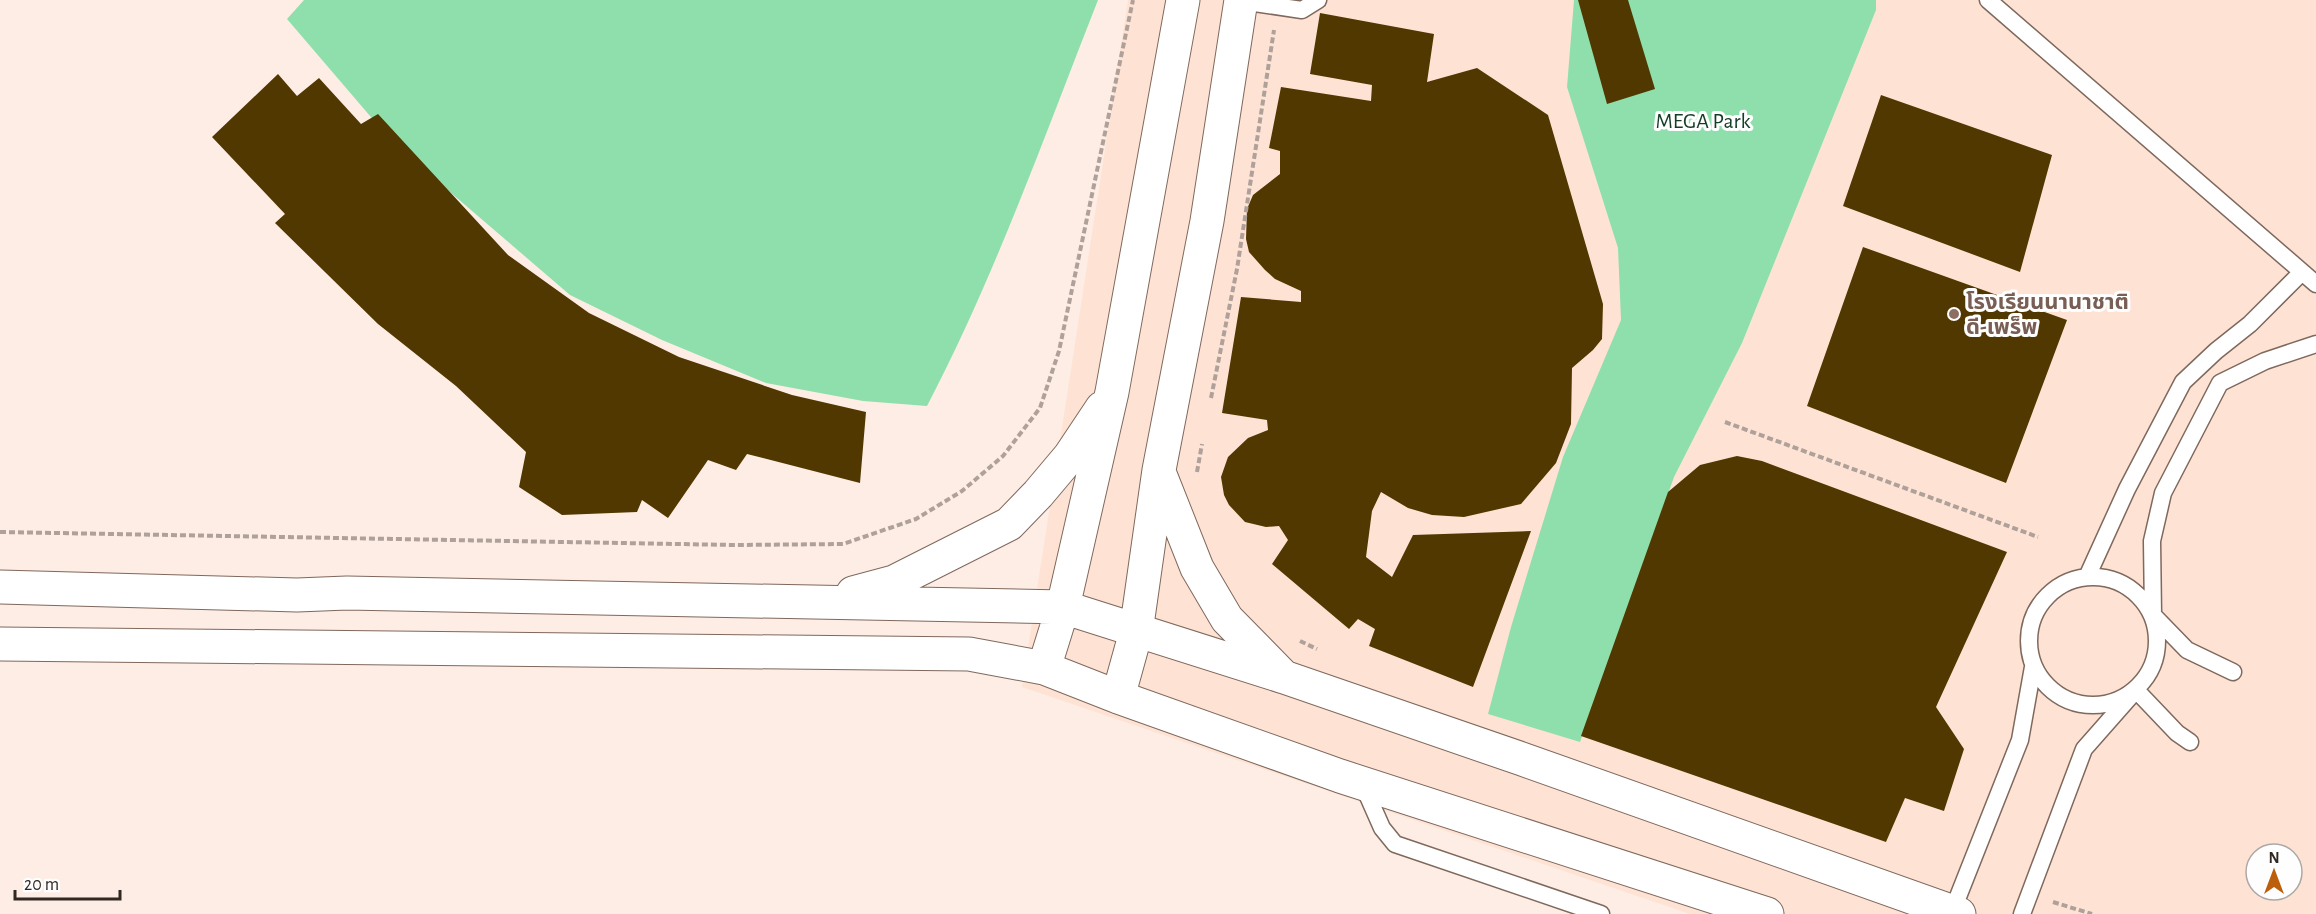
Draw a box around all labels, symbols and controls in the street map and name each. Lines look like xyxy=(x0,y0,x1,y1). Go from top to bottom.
park label: MEGA Park xyxy=(1655,110,1751,132)
place label: โรงเรียนนานาชาติ ดี-เพร็พ xyxy=(1966,291,2129,338)
marker: โรงเรียนนานาชาติ ดี-เพร็พ xyxy=(1947,307,1961,321)
north arrow xyxy=(2244,842,2304,902)
text: N xyxy=(2268,850,2280,866)
scale bar xyxy=(15,863,120,901)
text: 20 m xyxy=(24,876,59,894)

